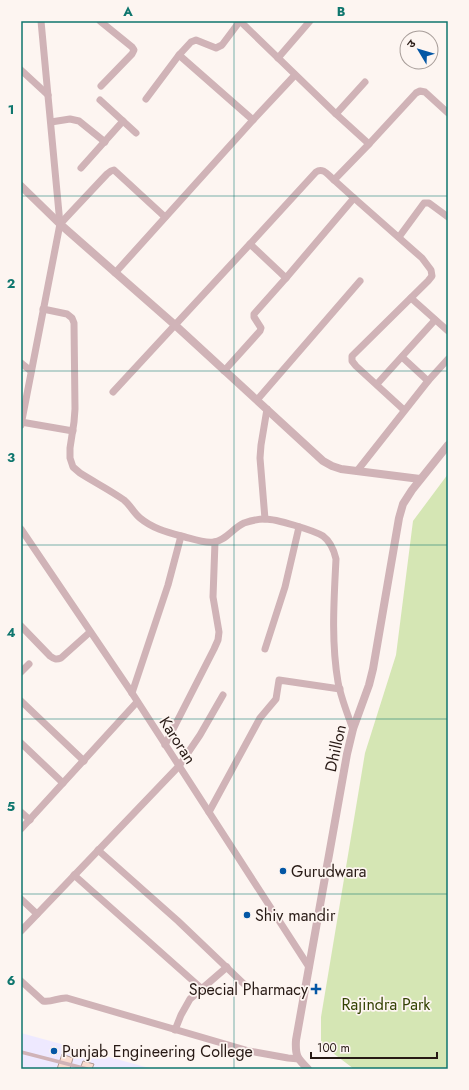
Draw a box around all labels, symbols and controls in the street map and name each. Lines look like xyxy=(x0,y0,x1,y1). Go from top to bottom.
text: A xyxy=(122,2,133,21)
text: B xyxy=(337,2,346,21)
north arrow xyxy=(399,30,439,70)
text: उ xyxy=(403,36,420,51)
text: 1 xyxy=(8,100,14,119)
text: 2 xyxy=(7,274,15,293)
text: 3 xyxy=(7,448,15,467)
text: 4 xyxy=(6,623,16,642)
street label: Karoran xyxy=(154,712,201,768)
street label: Dhillon xyxy=(319,722,352,774)
text: 5 xyxy=(7,797,15,816)
place label: Gurudwara xyxy=(291,860,367,883)
marker: Gurudwara xyxy=(278,866,288,876)
place label: Shiv mandir xyxy=(255,904,336,927)
marker: Shiv mandir xyxy=(242,910,252,920)
text: 6 xyxy=(7,971,16,990)
place label: Special Pharmacy xyxy=(189,978,309,1001)
marker: Special Pharmacy xyxy=(311,984,321,994)
park label: Rajindra Park xyxy=(342,993,431,1016)
scale bar xyxy=(311,1034,437,1060)
text: 100 m xyxy=(317,1039,350,1057)
place label: Punjab Engineering College xyxy=(62,1040,253,1063)
marker: Punjab Engineering College xyxy=(49,1046,59,1056)

